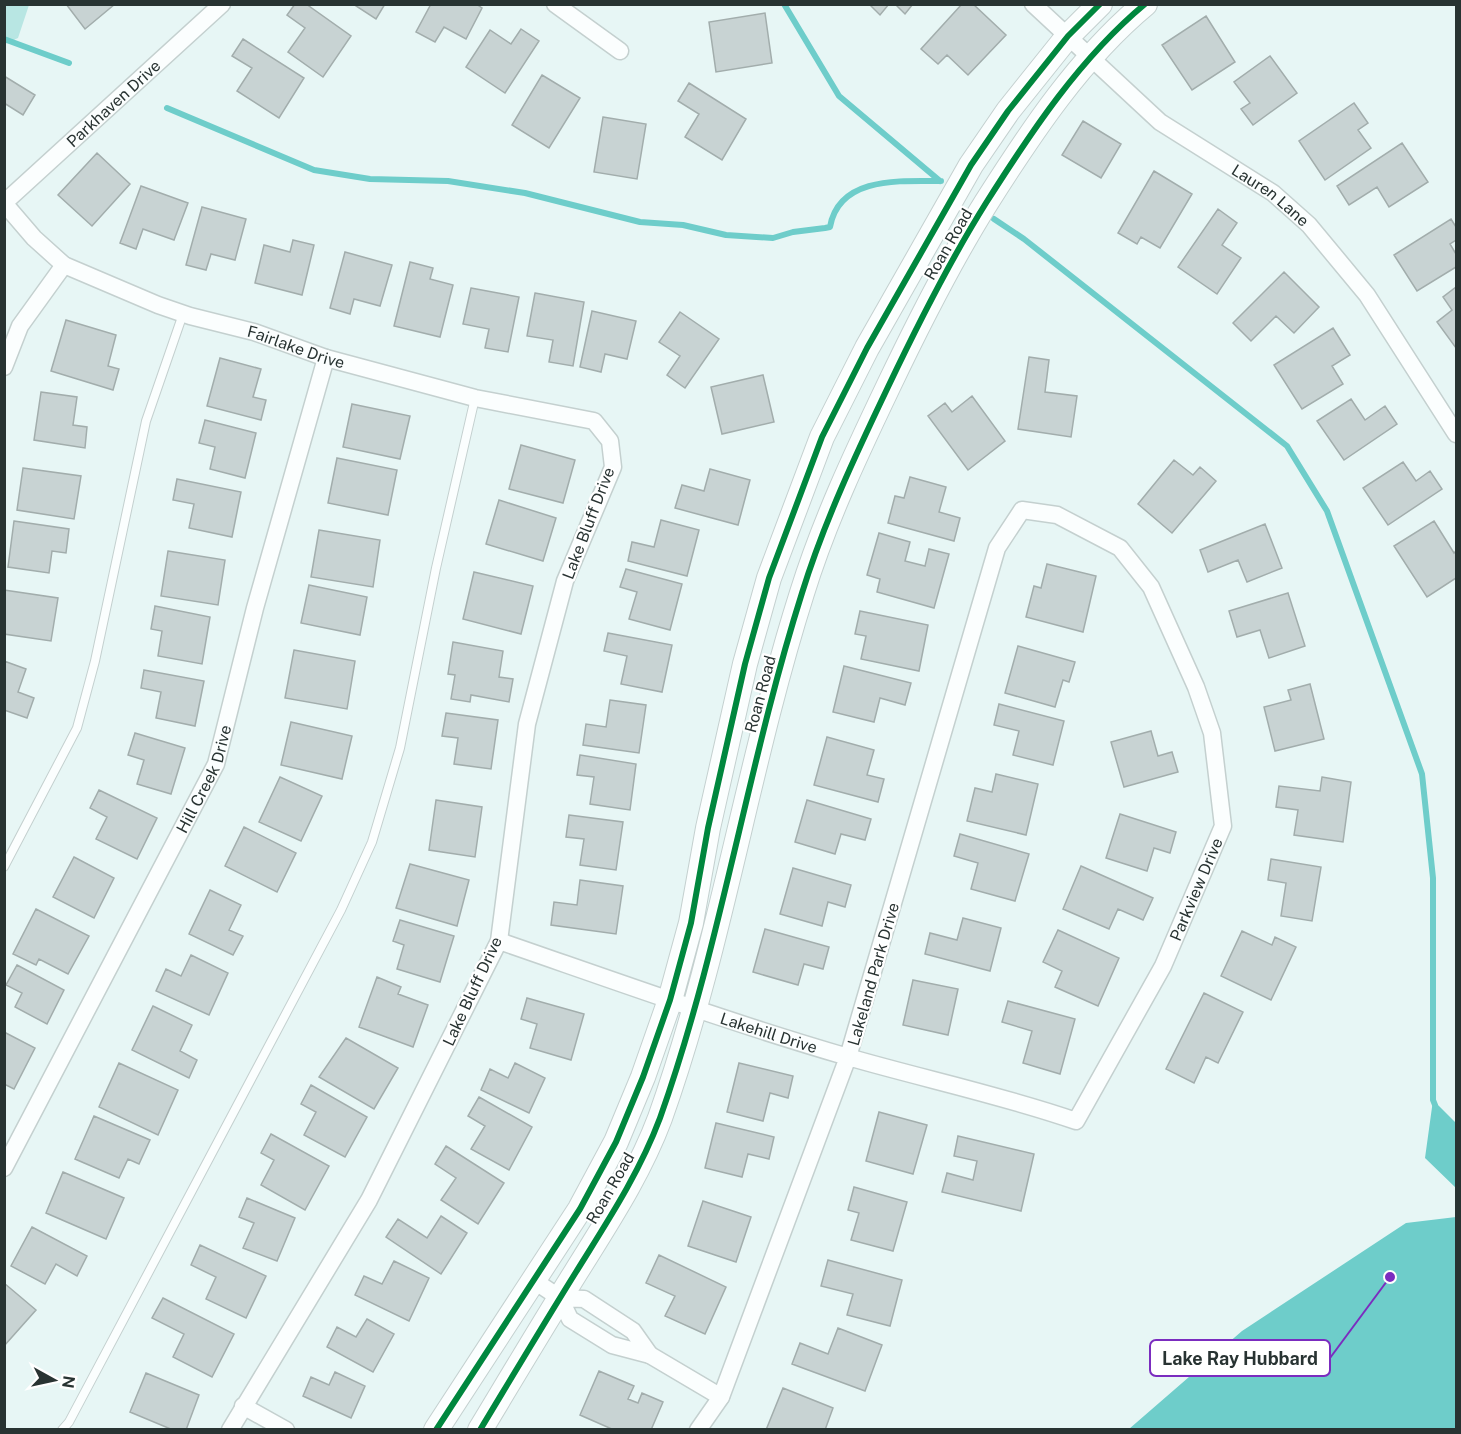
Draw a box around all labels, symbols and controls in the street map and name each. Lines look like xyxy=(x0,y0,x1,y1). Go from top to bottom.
street label: Parkhaven Drive xyxy=(63,56,165,151)
street label: Lauren Lane xyxy=(1228,161,1313,230)
street label: Roan Road xyxy=(920,205,977,283)
street label: Fairlake Drive xyxy=(245,322,347,373)
street label: Lake Bluff Drive xyxy=(558,465,619,582)
street label: Roan Road xyxy=(741,653,780,735)
street label: Hill Creek Drive xyxy=(173,723,235,836)
street label: Parkview Drive xyxy=(1166,835,1227,944)
street label: Lakeland Park Drive xyxy=(844,900,903,1048)
street label: Lake Bluff Drive xyxy=(439,934,506,1049)
street label: Lakehill Drive xyxy=(718,1009,819,1057)
street label: Roan Road xyxy=(582,1149,639,1227)
callout: Lake Ray Hubbard xyxy=(1150,1340,1330,1376)
text: Lake Ray Hubbard xyxy=(1162,1348,1318,1369)
north arrow xyxy=(24,1350,84,1410)
text: N xyxy=(58,1374,79,1390)

